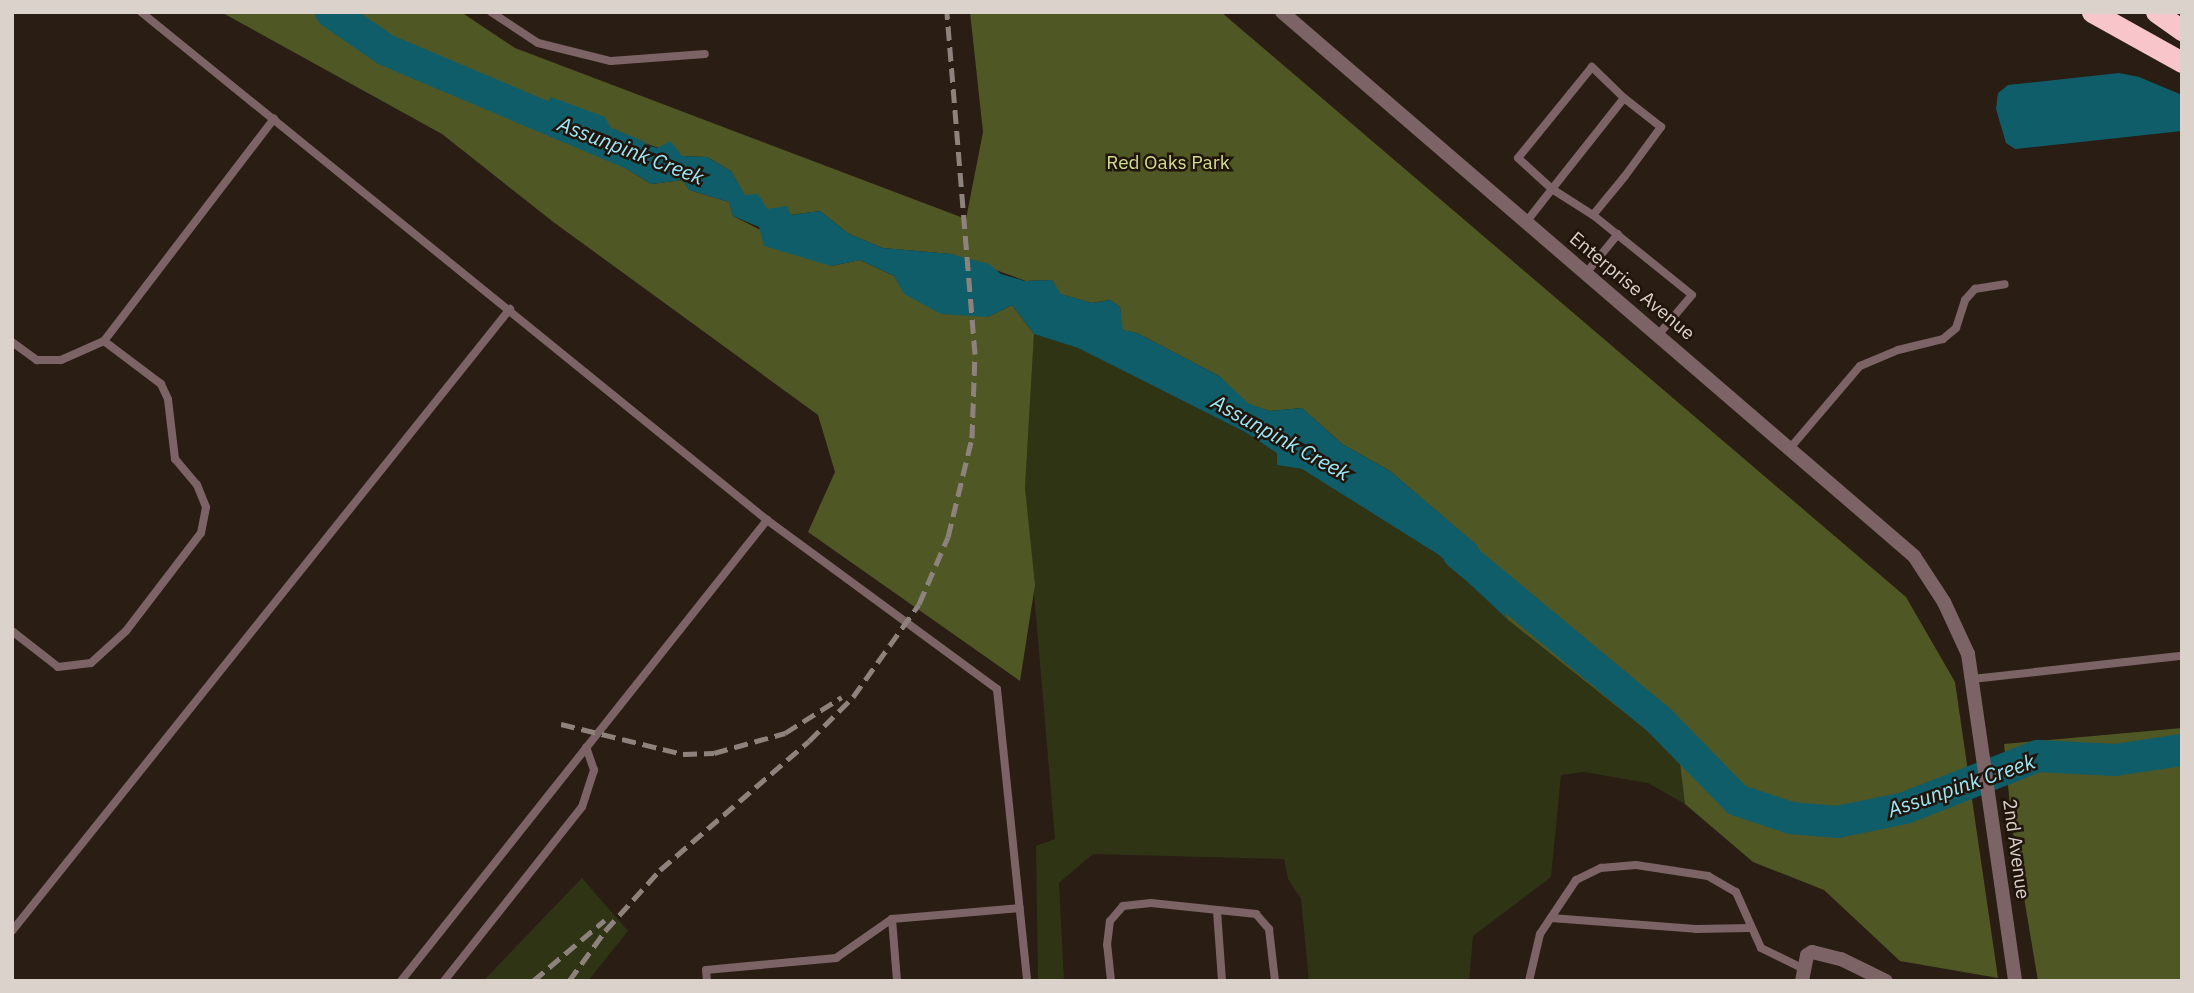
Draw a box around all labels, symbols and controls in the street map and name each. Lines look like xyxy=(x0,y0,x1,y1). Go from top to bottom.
water label: Assunpink Creek xyxy=(554,111,708,189)
park label: Red Oaks Park xyxy=(1106,152,1230,174)
street label: Enterprise Avenue xyxy=(1565,227,1699,345)
water label: Assunpink Creek xyxy=(1207,389,1355,485)
water label: Assunpink Creek xyxy=(1884,748,2038,822)
street label: 2nd Avenue xyxy=(1998,797,2034,901)

